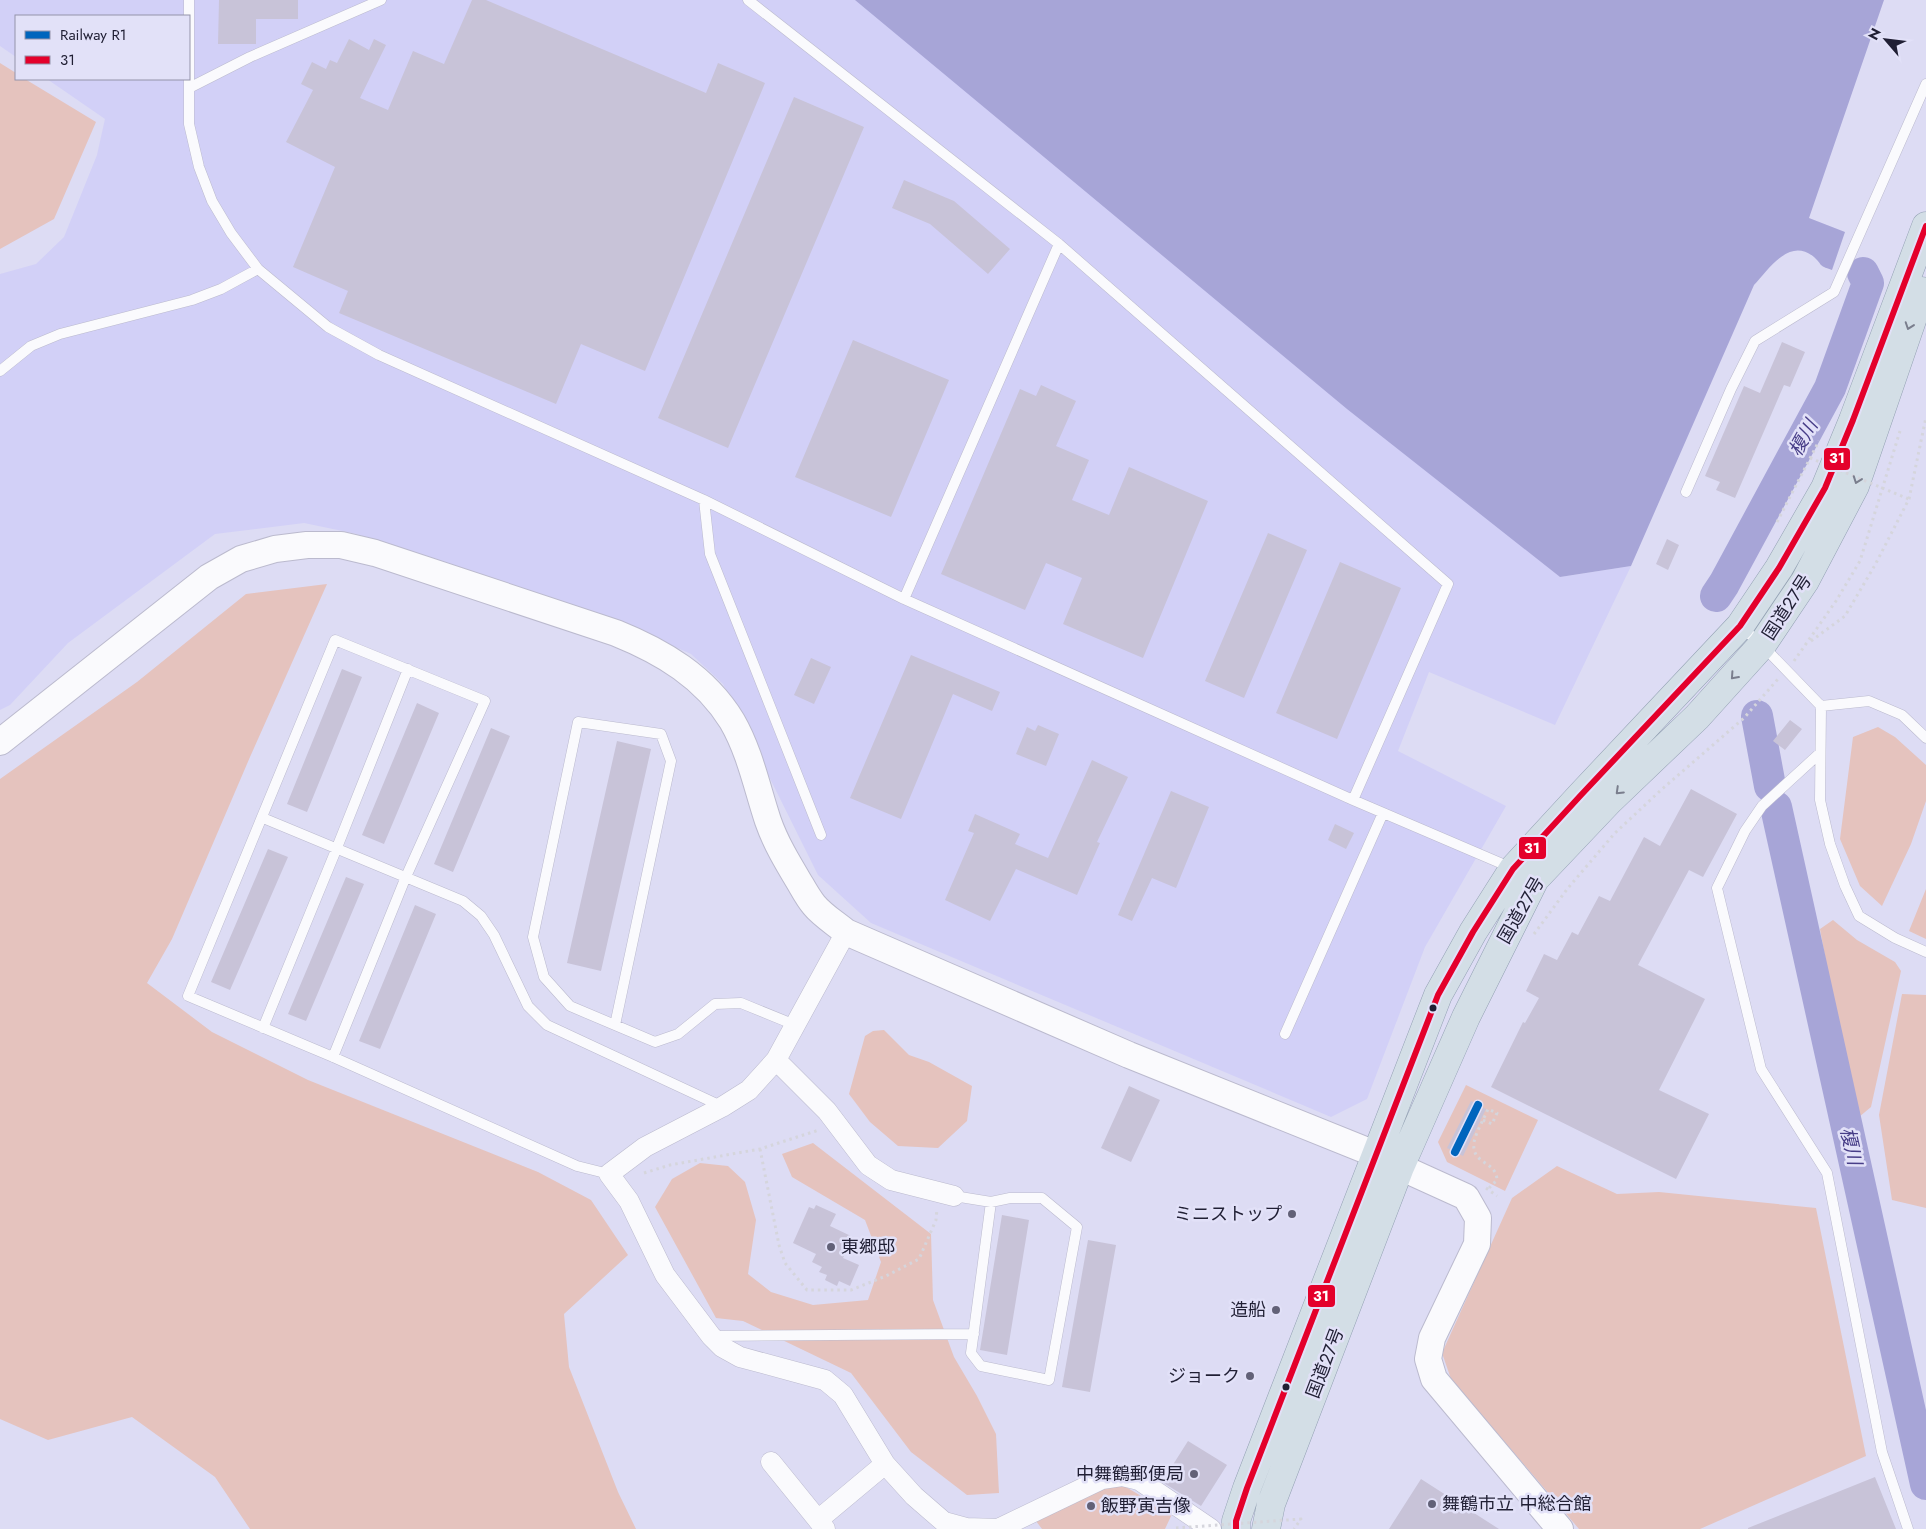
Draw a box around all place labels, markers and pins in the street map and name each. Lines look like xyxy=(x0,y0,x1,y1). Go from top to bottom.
unlabelled marker xyxy=(1428,1003,1438,1013)
place label: ミニストップ xyxy=(1174,1201,1282,1227)
marker: ミニストップ xyxy=(1286,1208,1298,1220)
place label: 東郷邸 xyxy=(841,1234,895,1260)
marker: 東郷邸 xyxy=(825,1241,837,1253)
place label: 造船 xyxy=(1230,1297,1266,1323)
marker: 造船 xyxy=(1270,1304,1282,1316)
place label: ジョーク xyxy=(1168,1363,1240,1389)
marker: ジョーク xyxy=(1244,1370,1256,1382)
unlabelled marker xyxy=(1281,1382,1291,1392)
place label: 中舞鶴郵便局 xyxy=(1076,1461,1184,1487)
marker: 中舞鶴郵便局 xyxy=(1188,1468,1200,1480)
place label: 舞鶴市立 中総合館 xyxy=(1442,1491,1591,1517)
place label: 飯野寅吉像 xyxy=(1101,1493,1191,1519)
marker: 舞鶴市立 中総合館 xyxy=(1426,1498,1438,1510)
marker: 飯野寅吉像 xyxy=(1085,1500,1097,1512)

